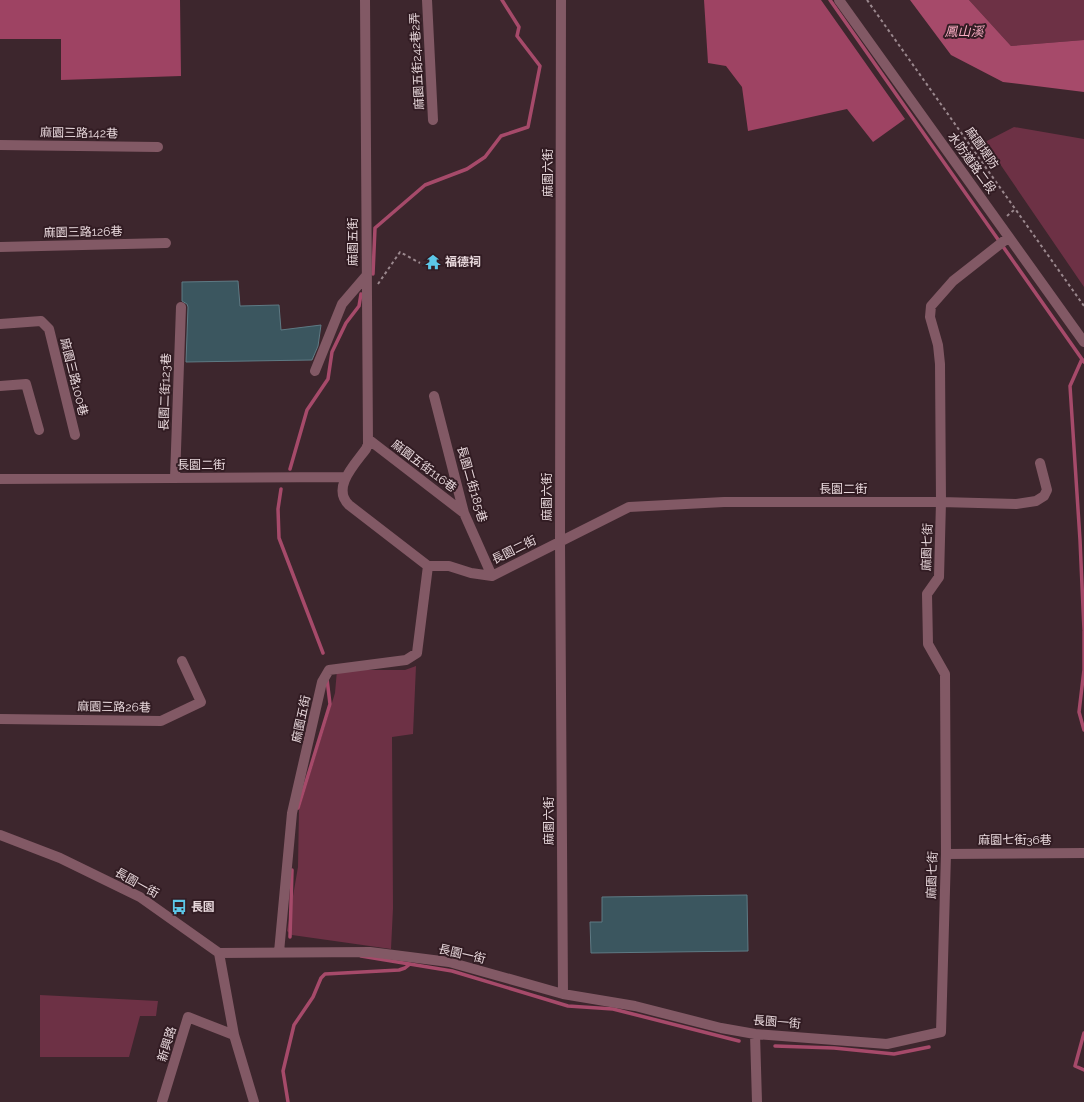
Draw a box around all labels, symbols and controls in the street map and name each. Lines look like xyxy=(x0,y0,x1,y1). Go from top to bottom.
street label: 麻園五街242巷2弄 xyxy=(407,12,427,110)
water label: 鳳山溪 xyxy=(944,24,985,39)
street label: 麻園堤防 xyxy=(962,124,1002,172)
street label: 麻園三路142巷 xyxy=(40,125,118,141)
street label: 水防道路二段 xyxy=(945,130,999,196)
street label: 麻園六街 xyxy=(541,149,555,197)
street label: 麻園五街 xyxy=(346,218,360,266)
street label: 麻園三路126巷 xyxy=(44,224,122,240)
temple icon: 福德祠 xyxy=(424,253,442,271)
place label: 福德祠 xyxy=(445,255,481,269)
street label: 麻園三路100巷 xyxy=(58,337,90,417)
street label: 長園二街123巷 xyxy=(157,353,173,431)
street label: 麻園五街116巷 xyxy=(389,437,459,495)
street label: 長園二街185巷 xyxy=(454,444,490,524)
street label: 長園二街 xyxy=(177,458,225,472)
street label: 麻園六街 xyxy=(540,473,554,521)
street label: 長園二街 xyxy=(819,482,867,496)
street label: 麻園七街 xyxy=(919,523,935,571)
street label: 長園二街 xyxy=(489,533,539,567)
street label: 麻園五街 xyxy=(289,694,313,744)
street label: 麻園三路26巷 xyxy=(77,699,151,715)
street label: 麻園六街 xyxy=(542,797,556,845)
street label: 麻園七街36巷 xyxy=(978,833,1052,847)
street label: 麻園七街 xyxy=(924,851,940,899)
street label: 長園一街 xyxy=(113,865,161,901)
bus stop icon: 長園 xyxy=(170,898,188,916)
place label: 長園 xyxy=(191,900,215,914)
street label: 長園一街 xyxy=(437,942,487,966)
street label: 長園一街 xyxy=(752,1013,802,1031)
street label: 新興路 xyxy=(155,1025,179,1063)

